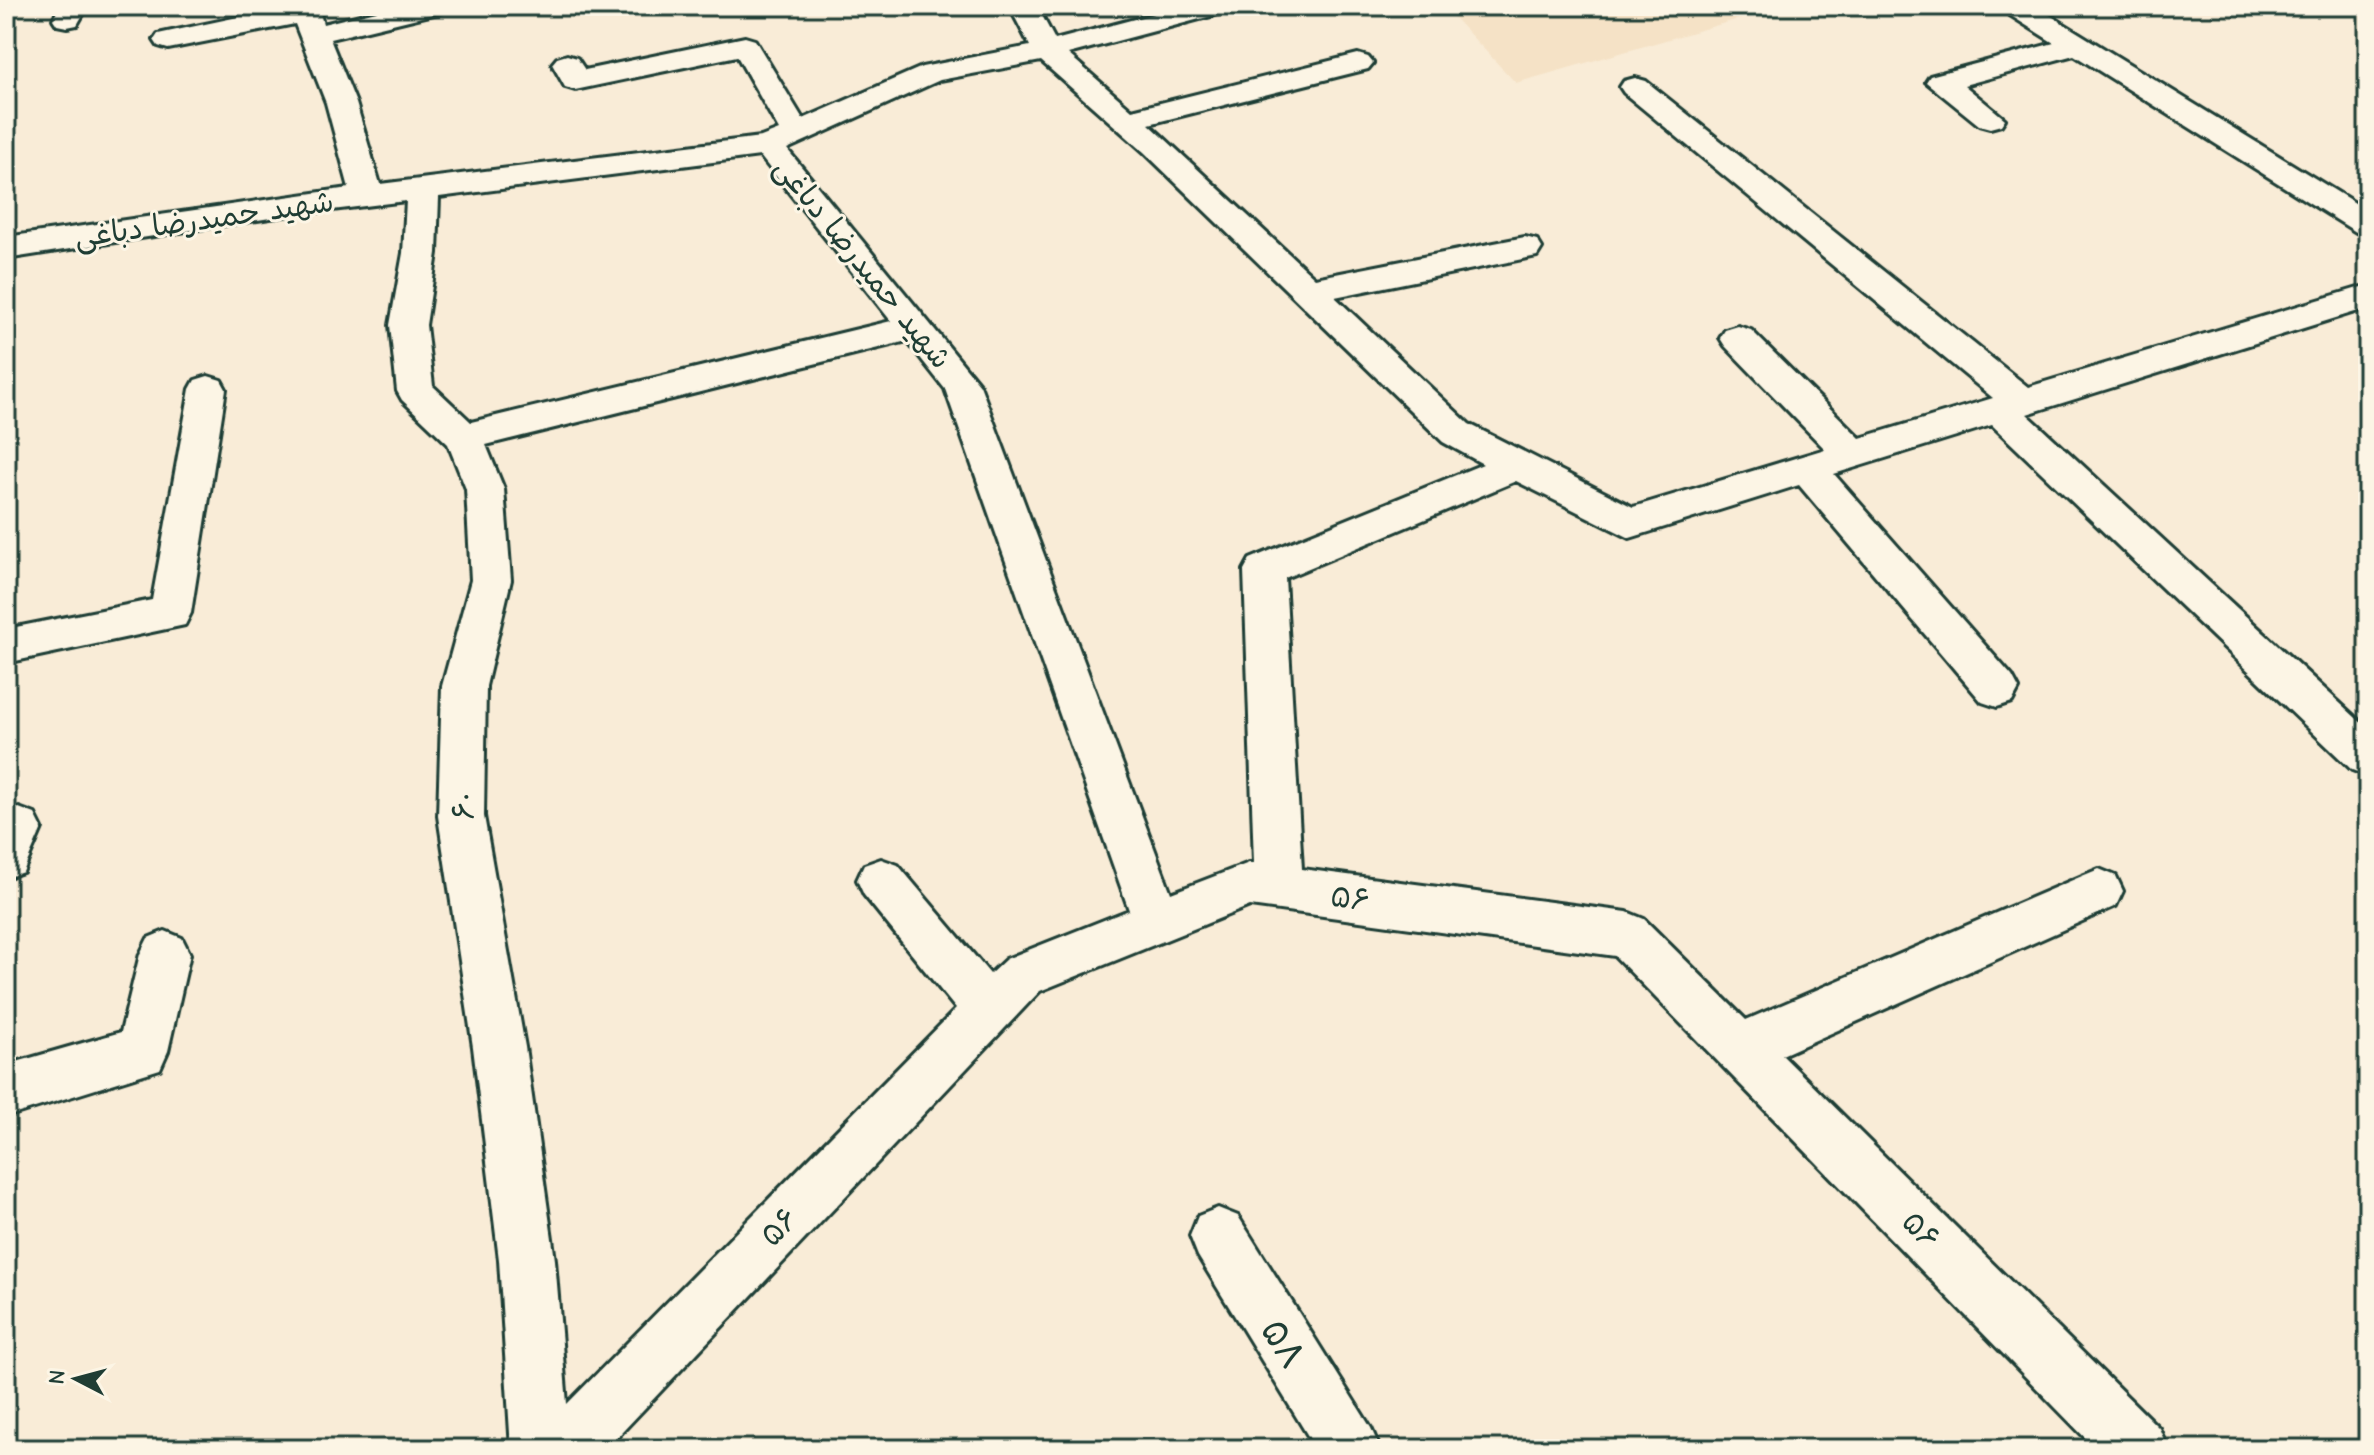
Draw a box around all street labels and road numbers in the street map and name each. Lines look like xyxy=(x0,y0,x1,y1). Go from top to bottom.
street label: شهید حمیدرضا دباغی xyxy=(766,151,958,377)
street label: شهید حمیدرضا دباغی xyxy=(72,184,336,256)
street label: ۶۰ xyxy=(446,791,481,821)
street label: ۵۶ xyxy=(1328,878,1372,919)
street label: ۵۶ xyxy=(753,1201,805,1254)
street label: ۵۶ xyxy=(1895,1204,1947,1256)
street label: ۵۸ xyxy=(1252,1312,1313,1376)

